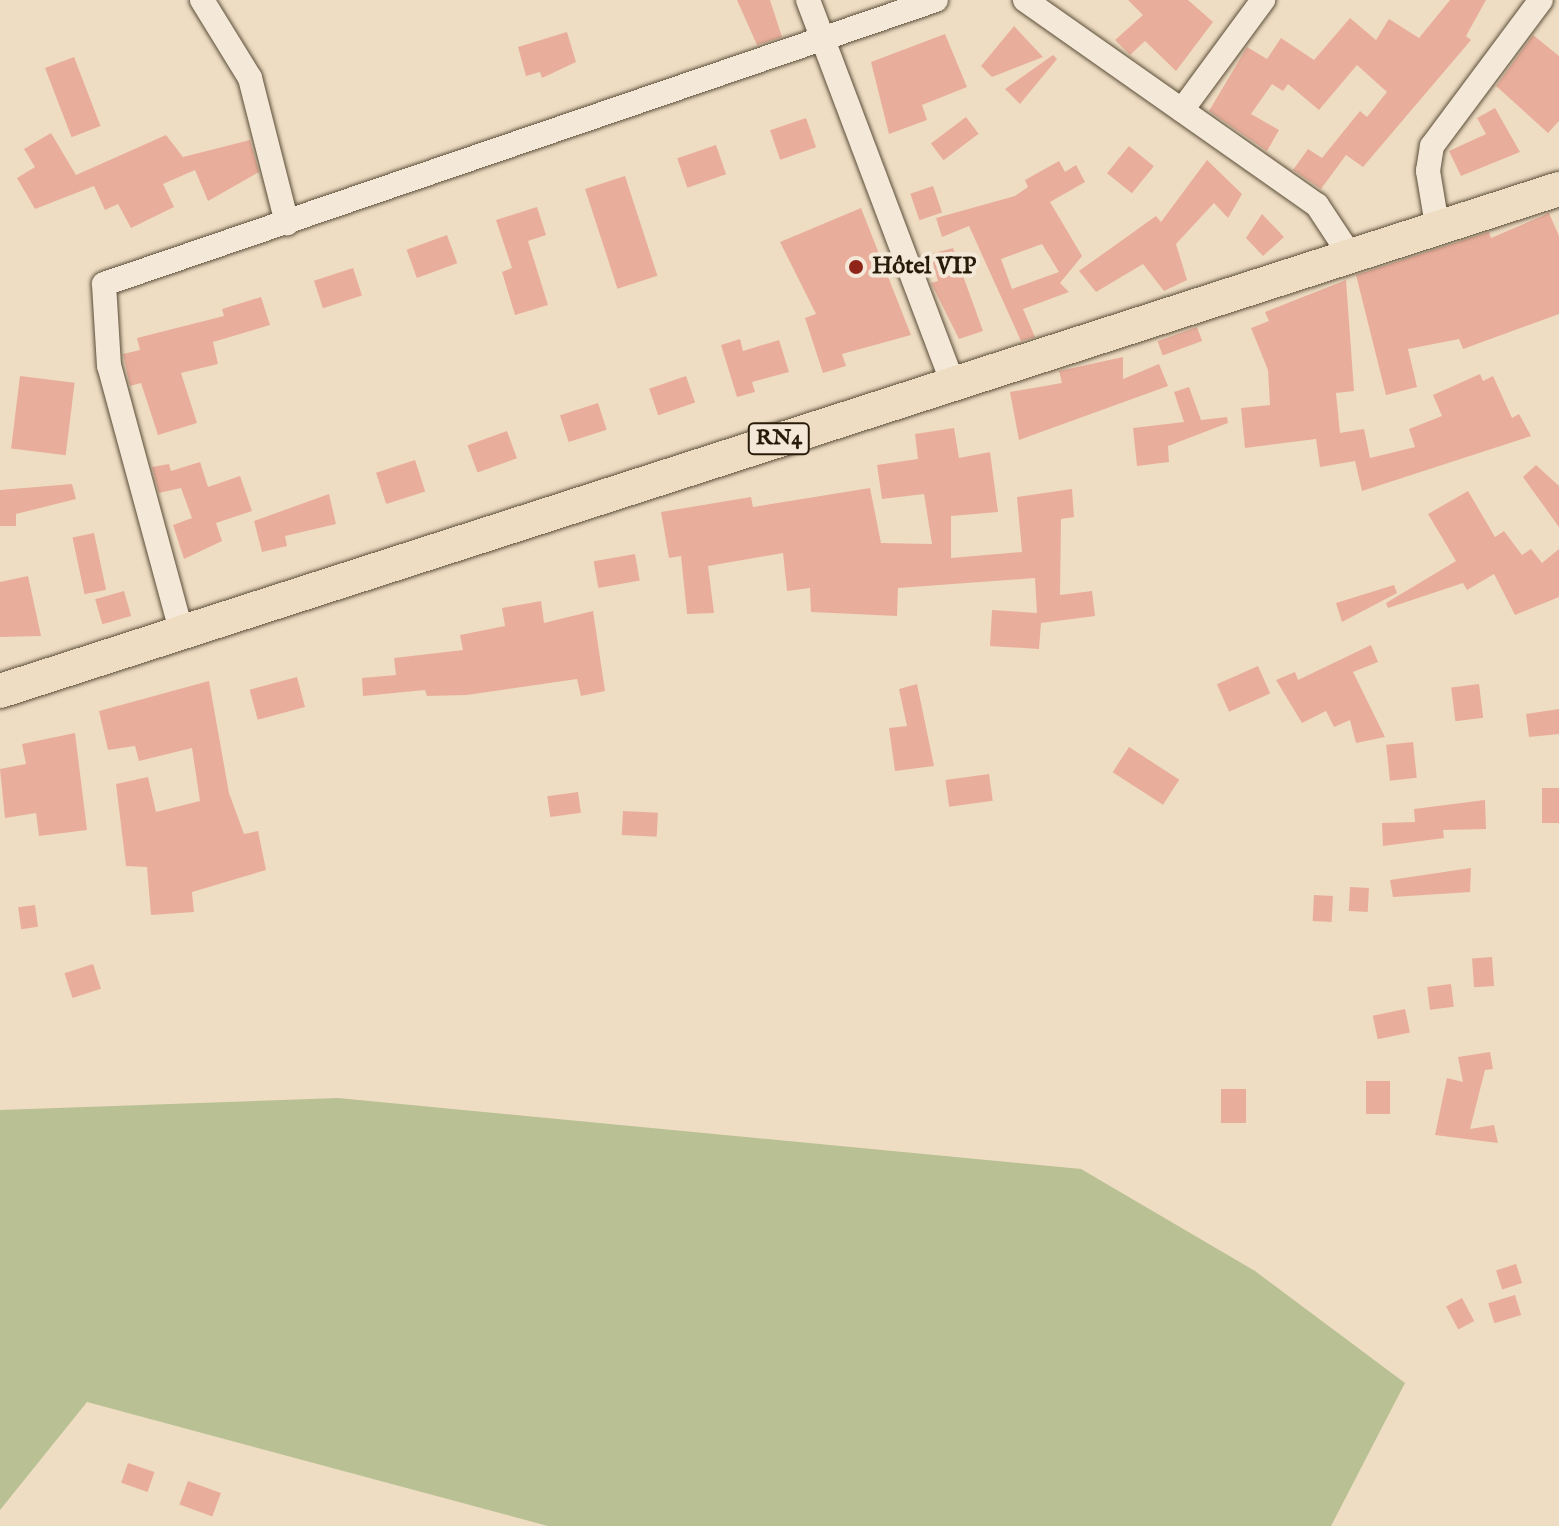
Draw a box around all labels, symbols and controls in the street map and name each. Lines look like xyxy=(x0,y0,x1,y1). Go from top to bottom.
place label: Hôtel VIP xyxy=(872,253,976,281)
marker: Hôtel VIP xyxy=(847,258,865,276)
road number: RN4 xyxy=(747,421,811,457)

